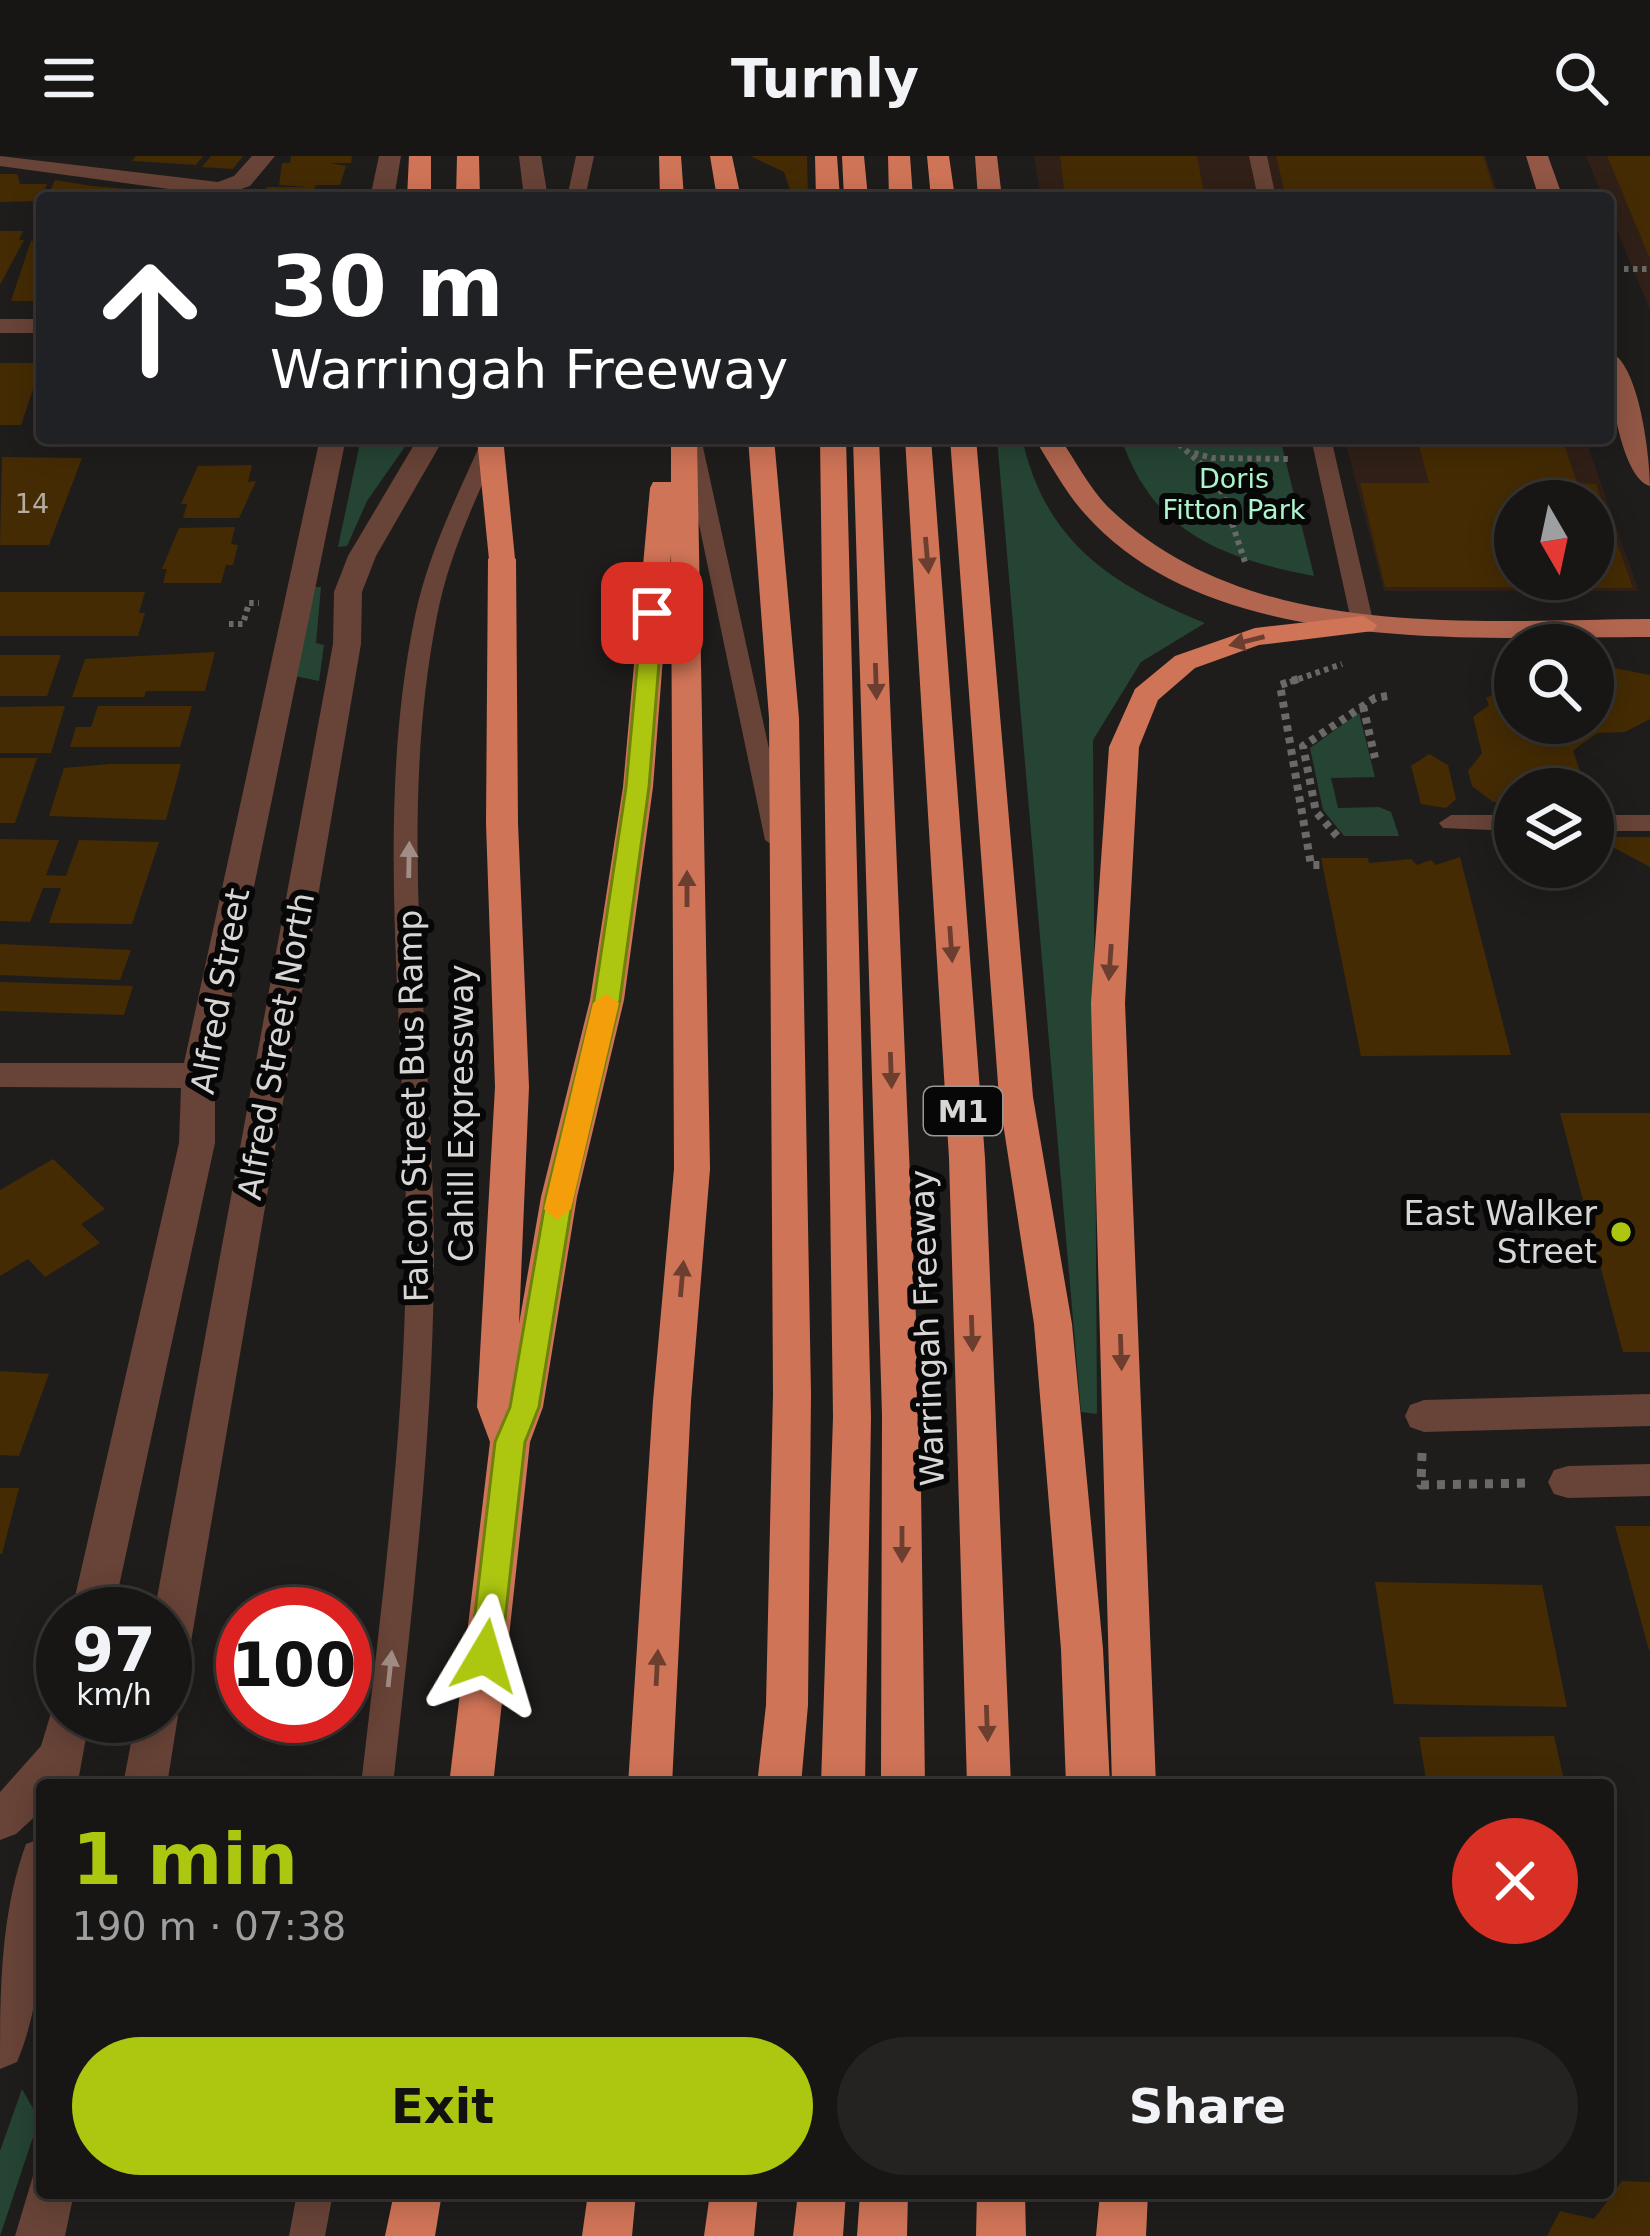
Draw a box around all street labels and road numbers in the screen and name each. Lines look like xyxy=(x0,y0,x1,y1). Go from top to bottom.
street label: Alfred Street xyxy=(183,885,257,1097)
street label: Alfred Street North xyxy=(230,889,322,1203)
street label: Falcon Street Bus Ramp xyxy=(390,909,436,1303)
street label: Cahill Expressway xyxy=(442,964,481,1262)
road number: M1 xyxy=(924,1087,1002,1135)
street label: Warringah Freeway xyxy=(902,1169,952,1487)

